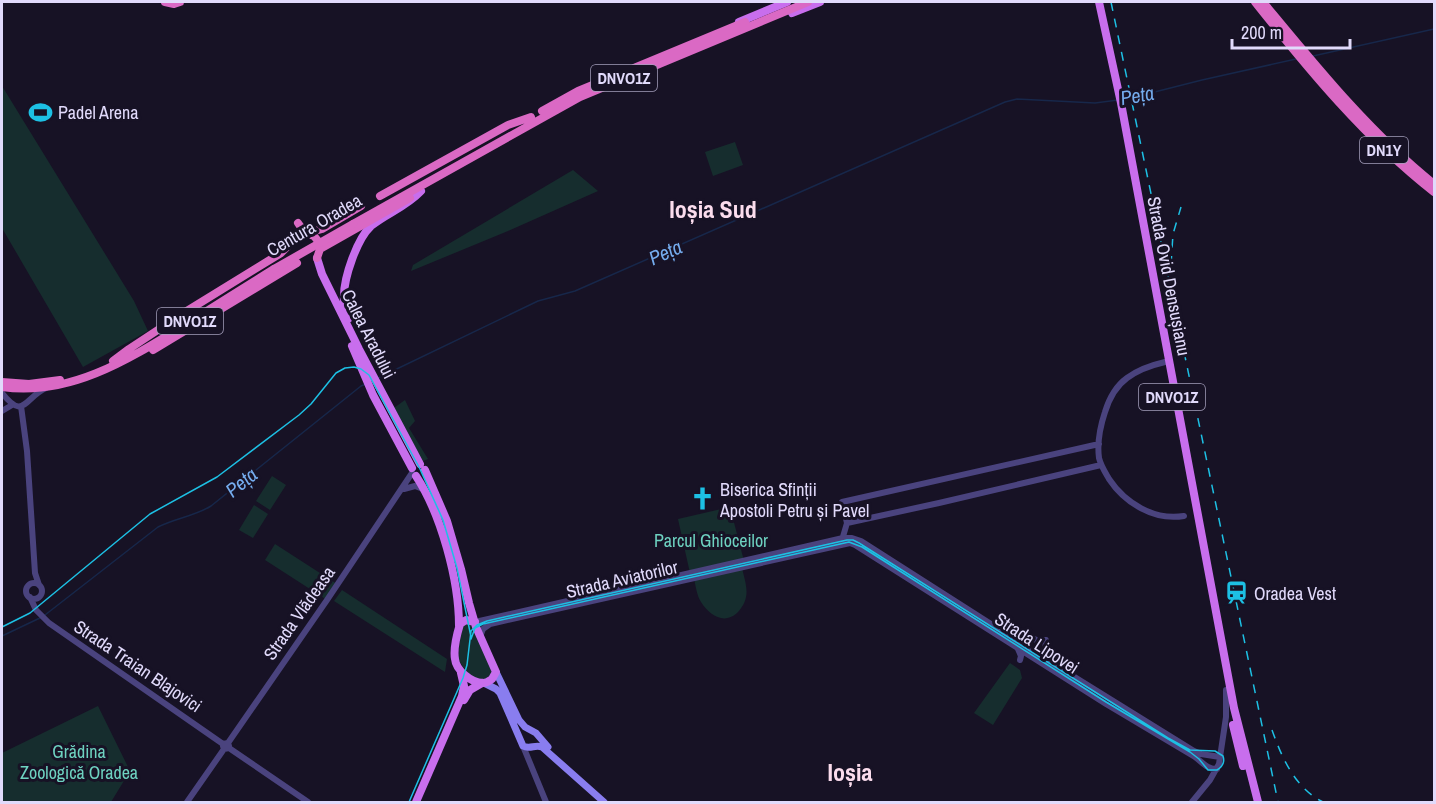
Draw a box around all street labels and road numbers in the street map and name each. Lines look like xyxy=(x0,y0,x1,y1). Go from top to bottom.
road number: DNVO1Z xyxy=(591,65,657,91)
road number: DN1Y xyxy=(1360,137,1408,163)
street label: Centura Oradea xyxy=(262,188,366,262)
street label: Strada Ovid Densușianu xyxy=(1141,194,1197,358)
street label: Calea Aradului xyxy=(336,285,402,383)
road number: DNVO1Z xyxy=(157,308,223,334)
road number: DNVO1Z xyxy=(1139,384,1205,410)
street label: Strada Aviatorilor xyxy=(564,554,680,604)
street label: Strada Vlădeasa xyxy=(257,561,341,665)
street label: Strada Lipovei xyxy=(990,606,1084,680)
street label: Strada Traian Blajovici xyxy=(69,614,207,718)

